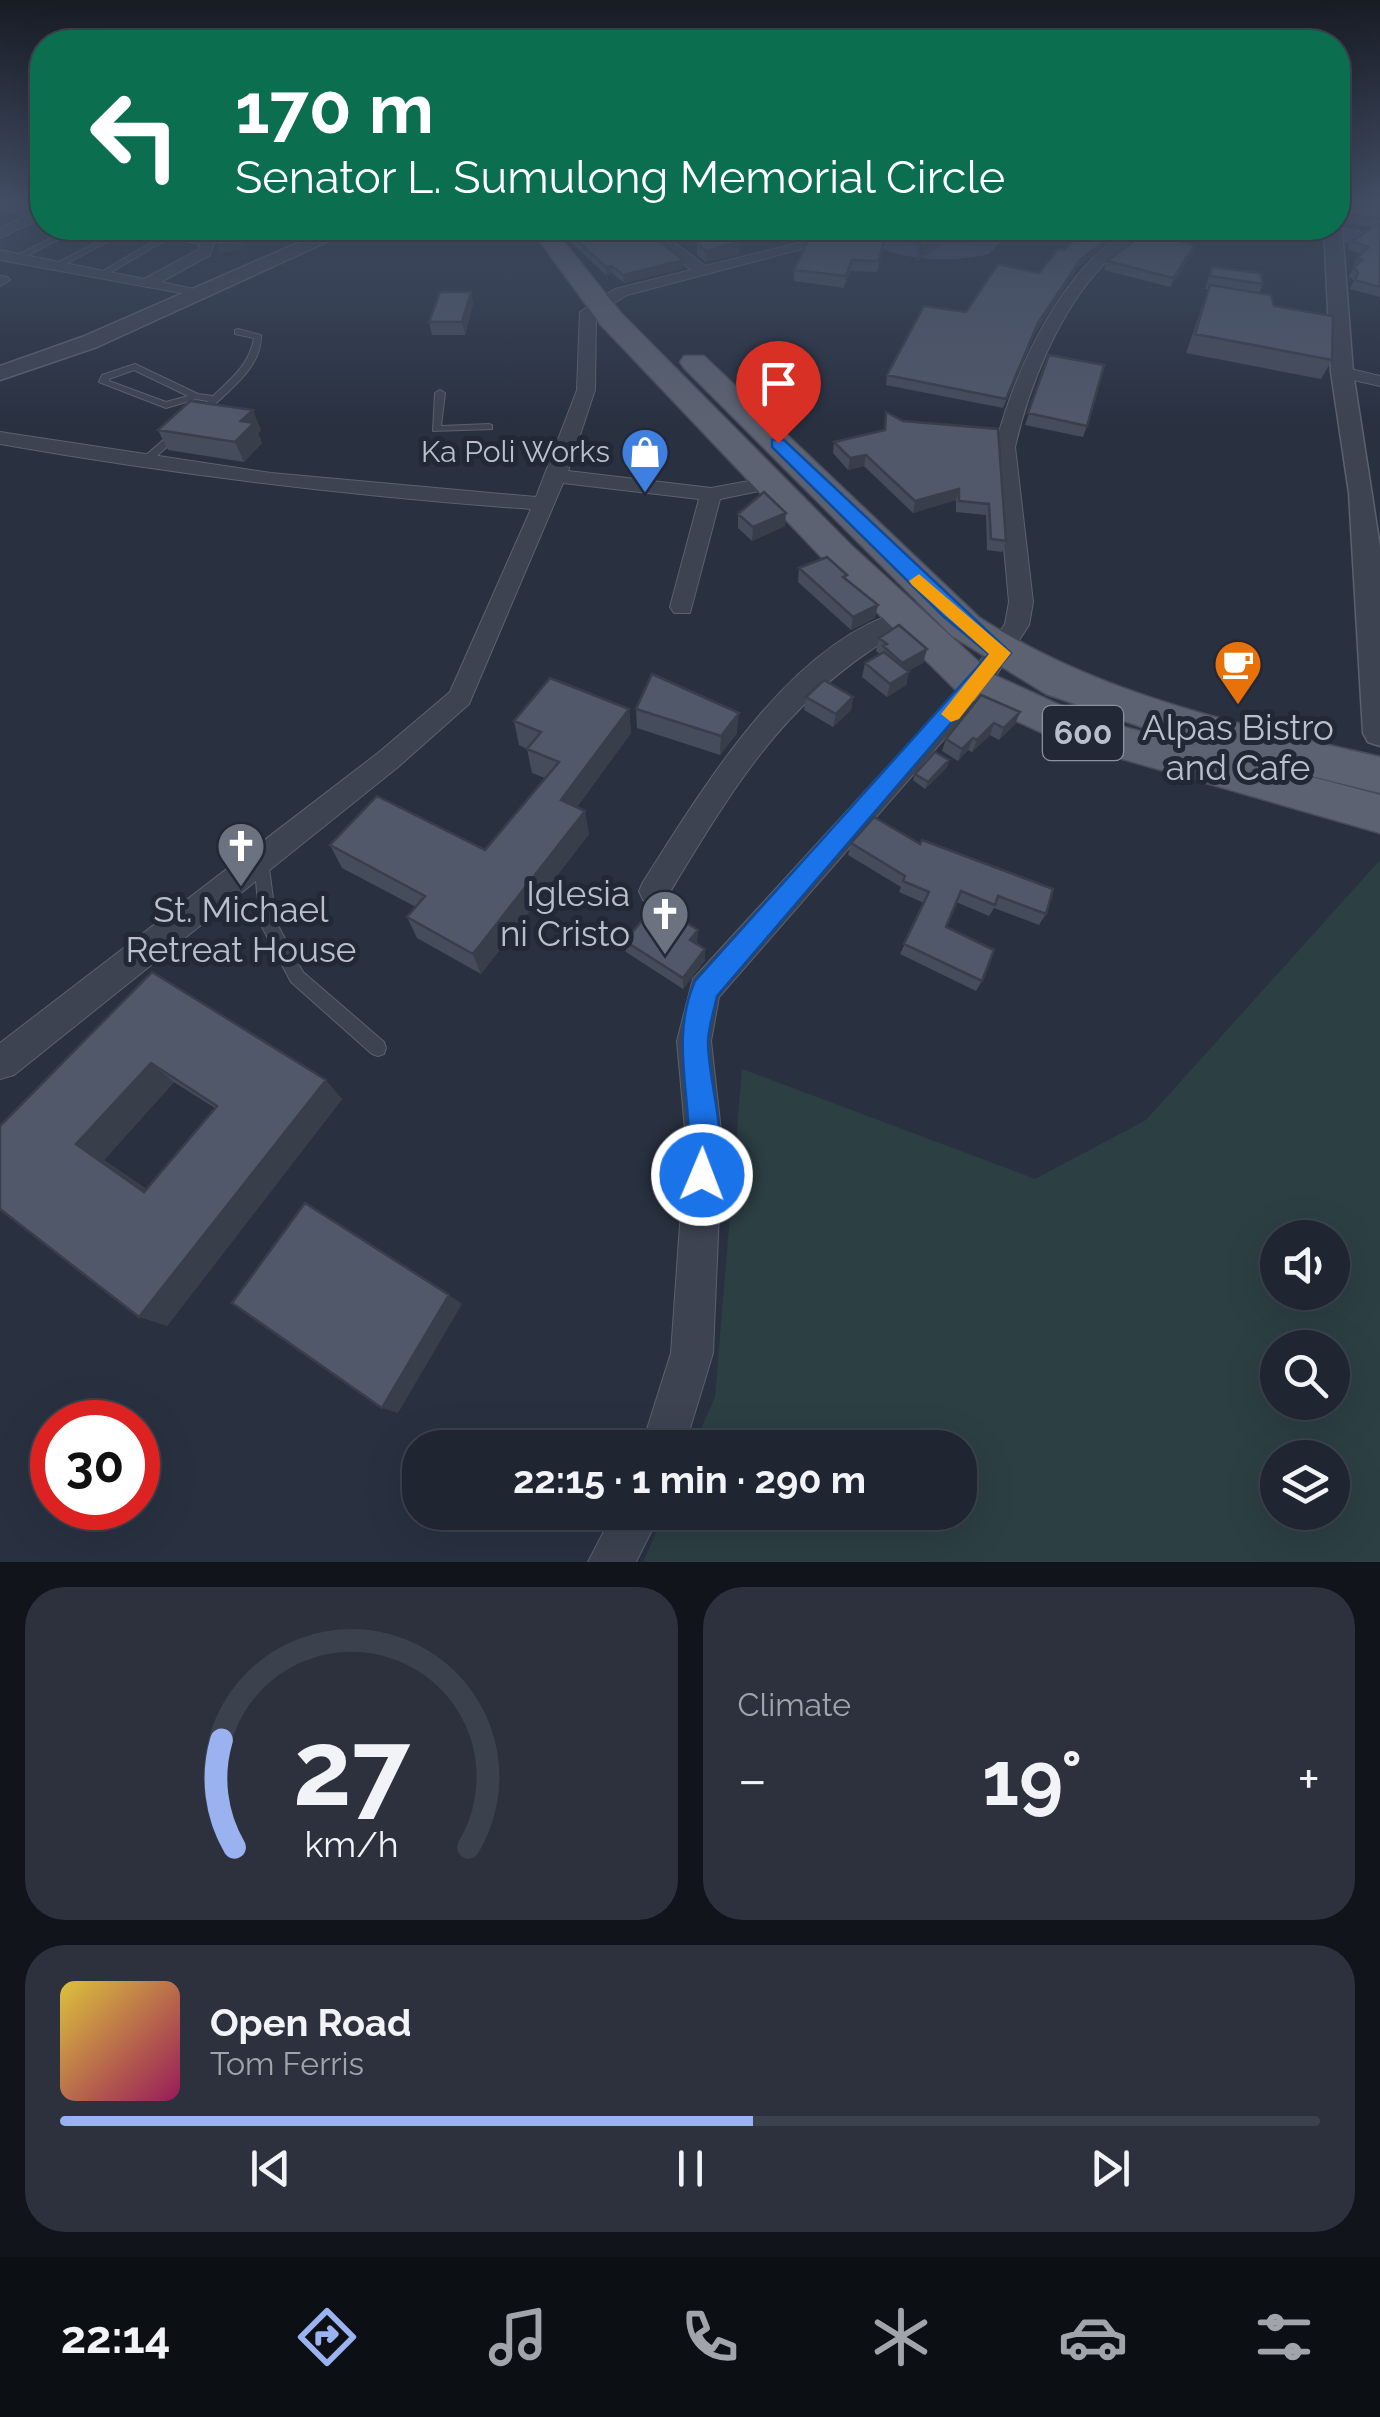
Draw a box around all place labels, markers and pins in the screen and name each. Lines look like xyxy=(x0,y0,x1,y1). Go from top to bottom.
pin xyxy=(736,341,821,444)
shop icon: Ka Poli Works xyxy=(619,426,671,494)
place label: Ka Poli Works xyxy=(421,434,610,469)
cafe icon: Alpas Bistro and Cafe xyxy=(1212,638,1264,706)
place label: Alpas Bistro and Cafe xyxy=(1142,707,1334,788)
church icon: St. Michael Retreat House xyxy=(215,820,267,888)
place label: Iglesia ni Cristo xyxy=(500,873,630,954)
church icon: Iglesia ni Cristo xyxy=(639,888,691,956)
place label: St. Michael Retreat House xyxy=(126,889,356,970)

